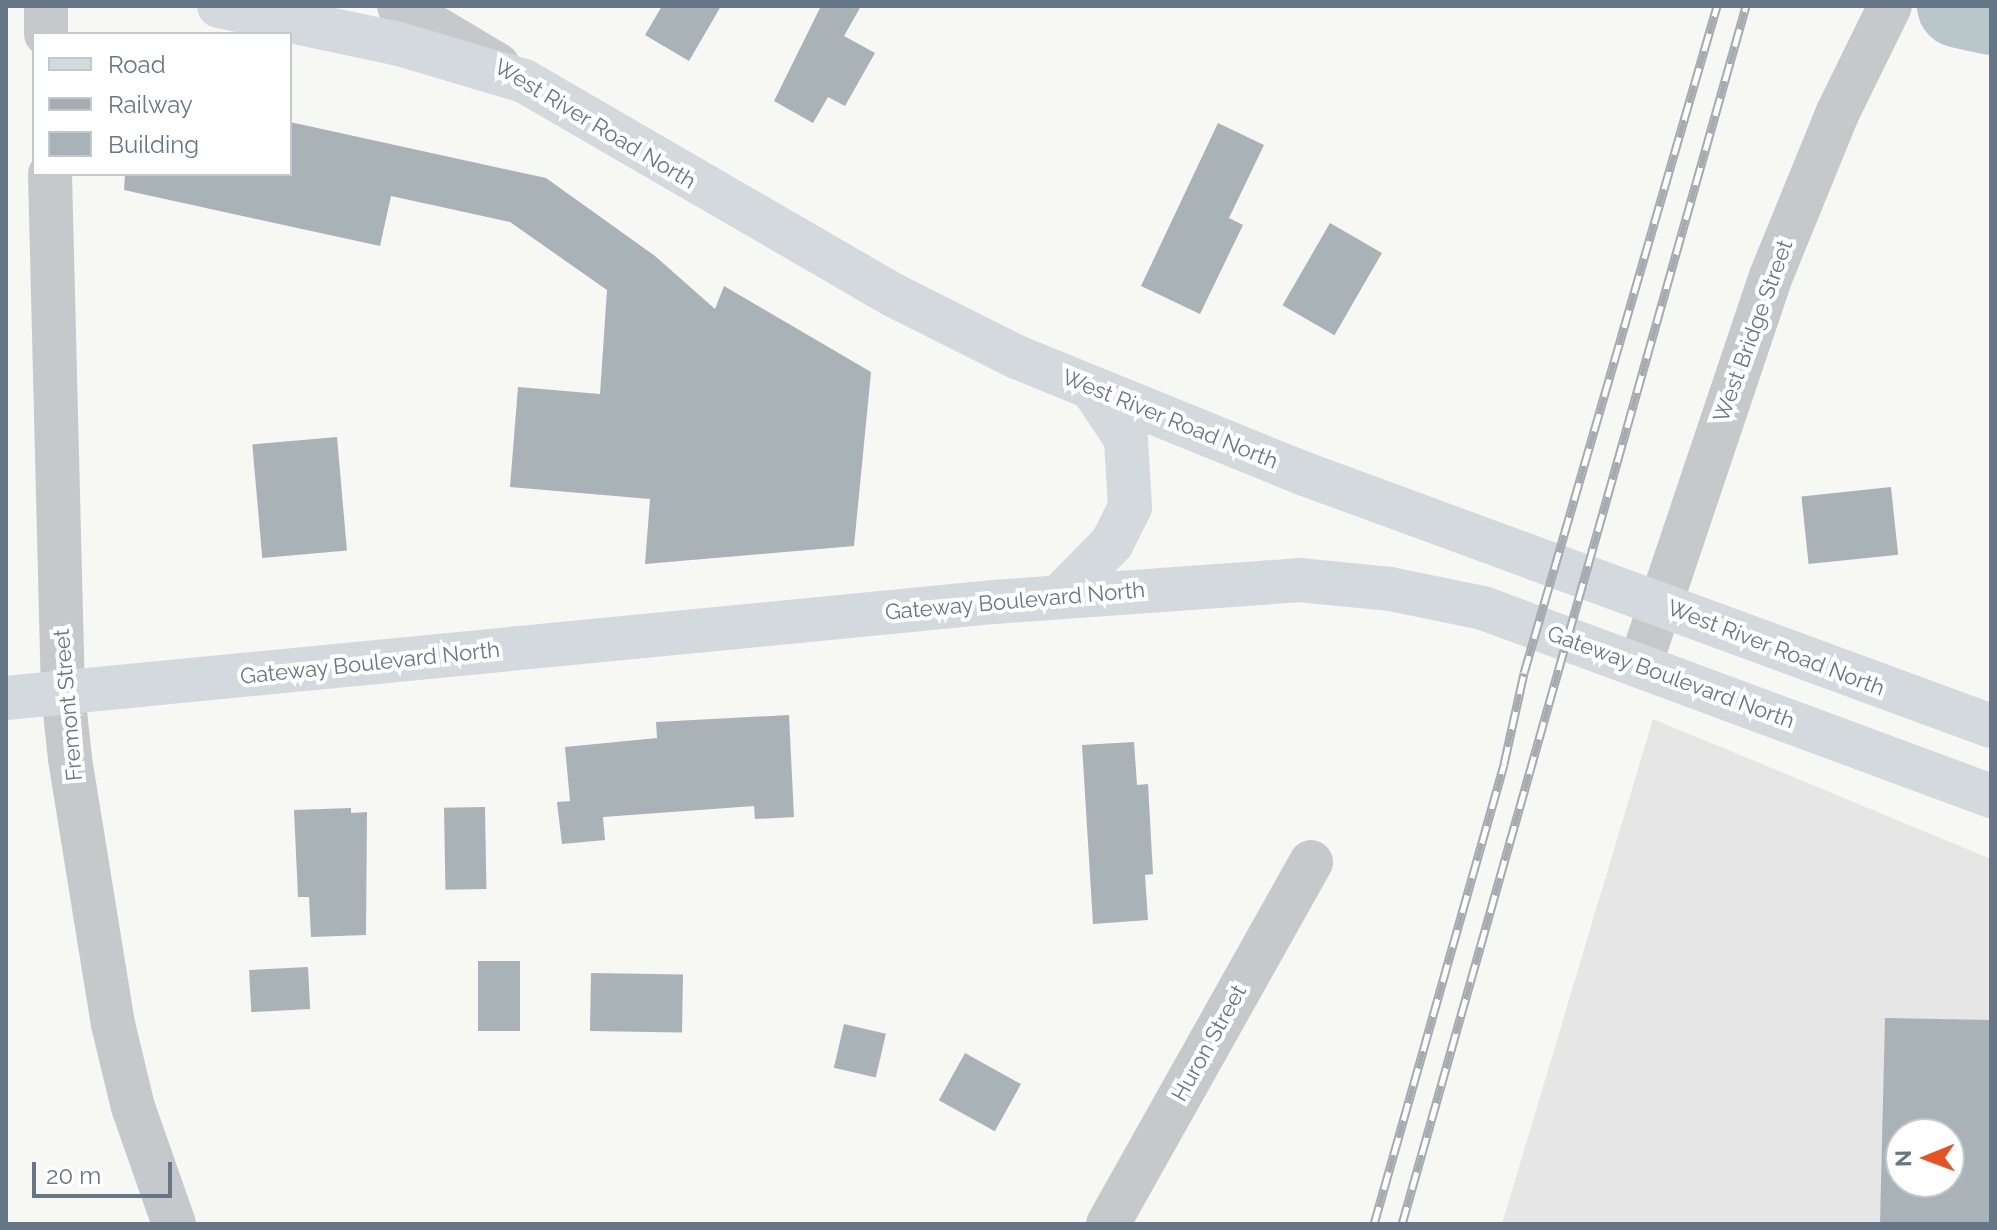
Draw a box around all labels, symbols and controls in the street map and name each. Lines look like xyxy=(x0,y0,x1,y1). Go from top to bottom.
legend xyxy=(32,32,292,176)
text: Road xyxy=(108,50,166,79)
street label: West River Road North xyxy=(489,53,701,195)
text: Railway xyxy=(108,90,193,119)
text: Building xyxy=(108,130,199,159)
street label: West Bridge Street xyxy=(1708,236,1798,426)
street label: West River Road North xyxy=(1058,364,1282,474)
street label: Gateway Boulevard North xyxy=(884,576,1146,626)
street label: West River Road North xyxy=(1663,594,1889,702)
street label: Gateway Boulevard North xyxy=(1544,620,1798,734)
street label: Fremont Street xyxy=(48,628,88,782)
street label: Gateway Boulevard North xyxy=(239,636,501,690)
street label: Huron Street xyxy=(1166,980,1252,1106)
north arrow xyxy=(1885,1118,1965,1198)
scale bar xyxy=(36,1146,176,1196)
text: N xyxy=(1890,1150,1916,1167)
text: 20 m xyxy=(46,1161,101,1190)

